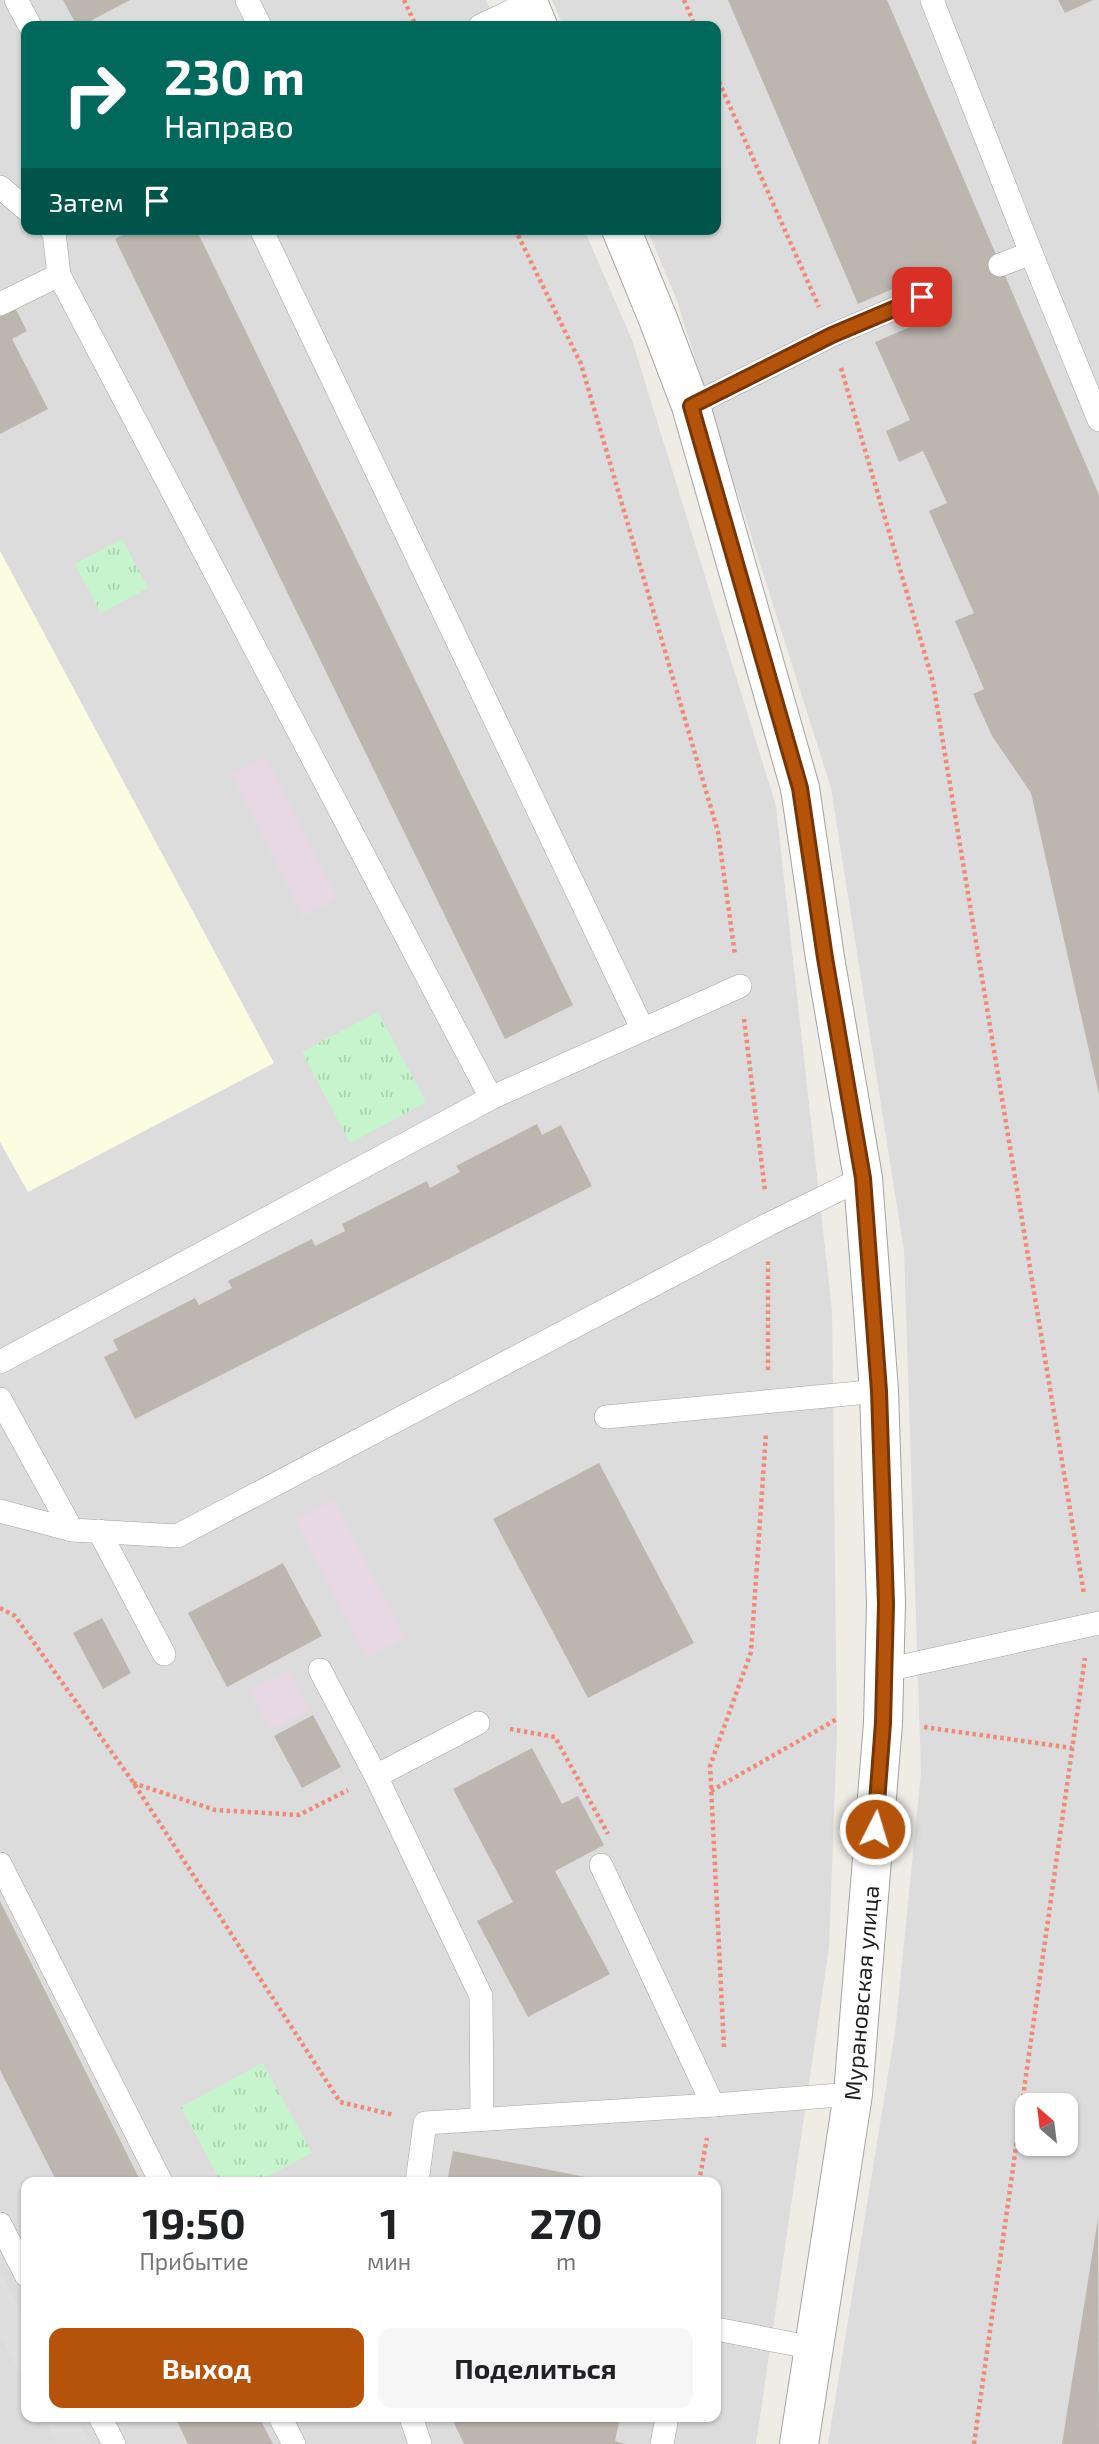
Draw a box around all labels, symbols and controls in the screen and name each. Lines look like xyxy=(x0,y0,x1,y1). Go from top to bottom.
text: 230 m xyxy=(164,46,305,105)
icon: right xyxy=(49,49,140,140)
text: Направо xyxy=(164,106,294,144)
icon: arrive xyxy=(138,182,176,220)
text: Затем xyxy=(49,186,124,217)
pin xyxy=(892,267,952,327)
icon: arrive xyxy=(903,278,941,316)
position arrow xyxy=(838,1792,912,1866)
street label: Мурановская улица xyxy=(838,1884,885,2102)
north arrow xyxy=(1015,2093,1078,2156)
map controls xyxy=(1015,2093,1078,2156)
text: 19:50 xyxy=(142,2197,246,2247)
text: 1 xyxy=(380,2197,398,2247)
text: 270 xyxy=(530,2197,603,2247)
text: Прибытие xyxy=(139,2247,249,2275)
text: мин xyxy=(367,2247,411,2275)
text: m xyxy=(556,2247,576,2275)
button: Выход xyxy=(49,2328,364,2408)
button: Поделиться xyxy=(378,2328,693,2408)

